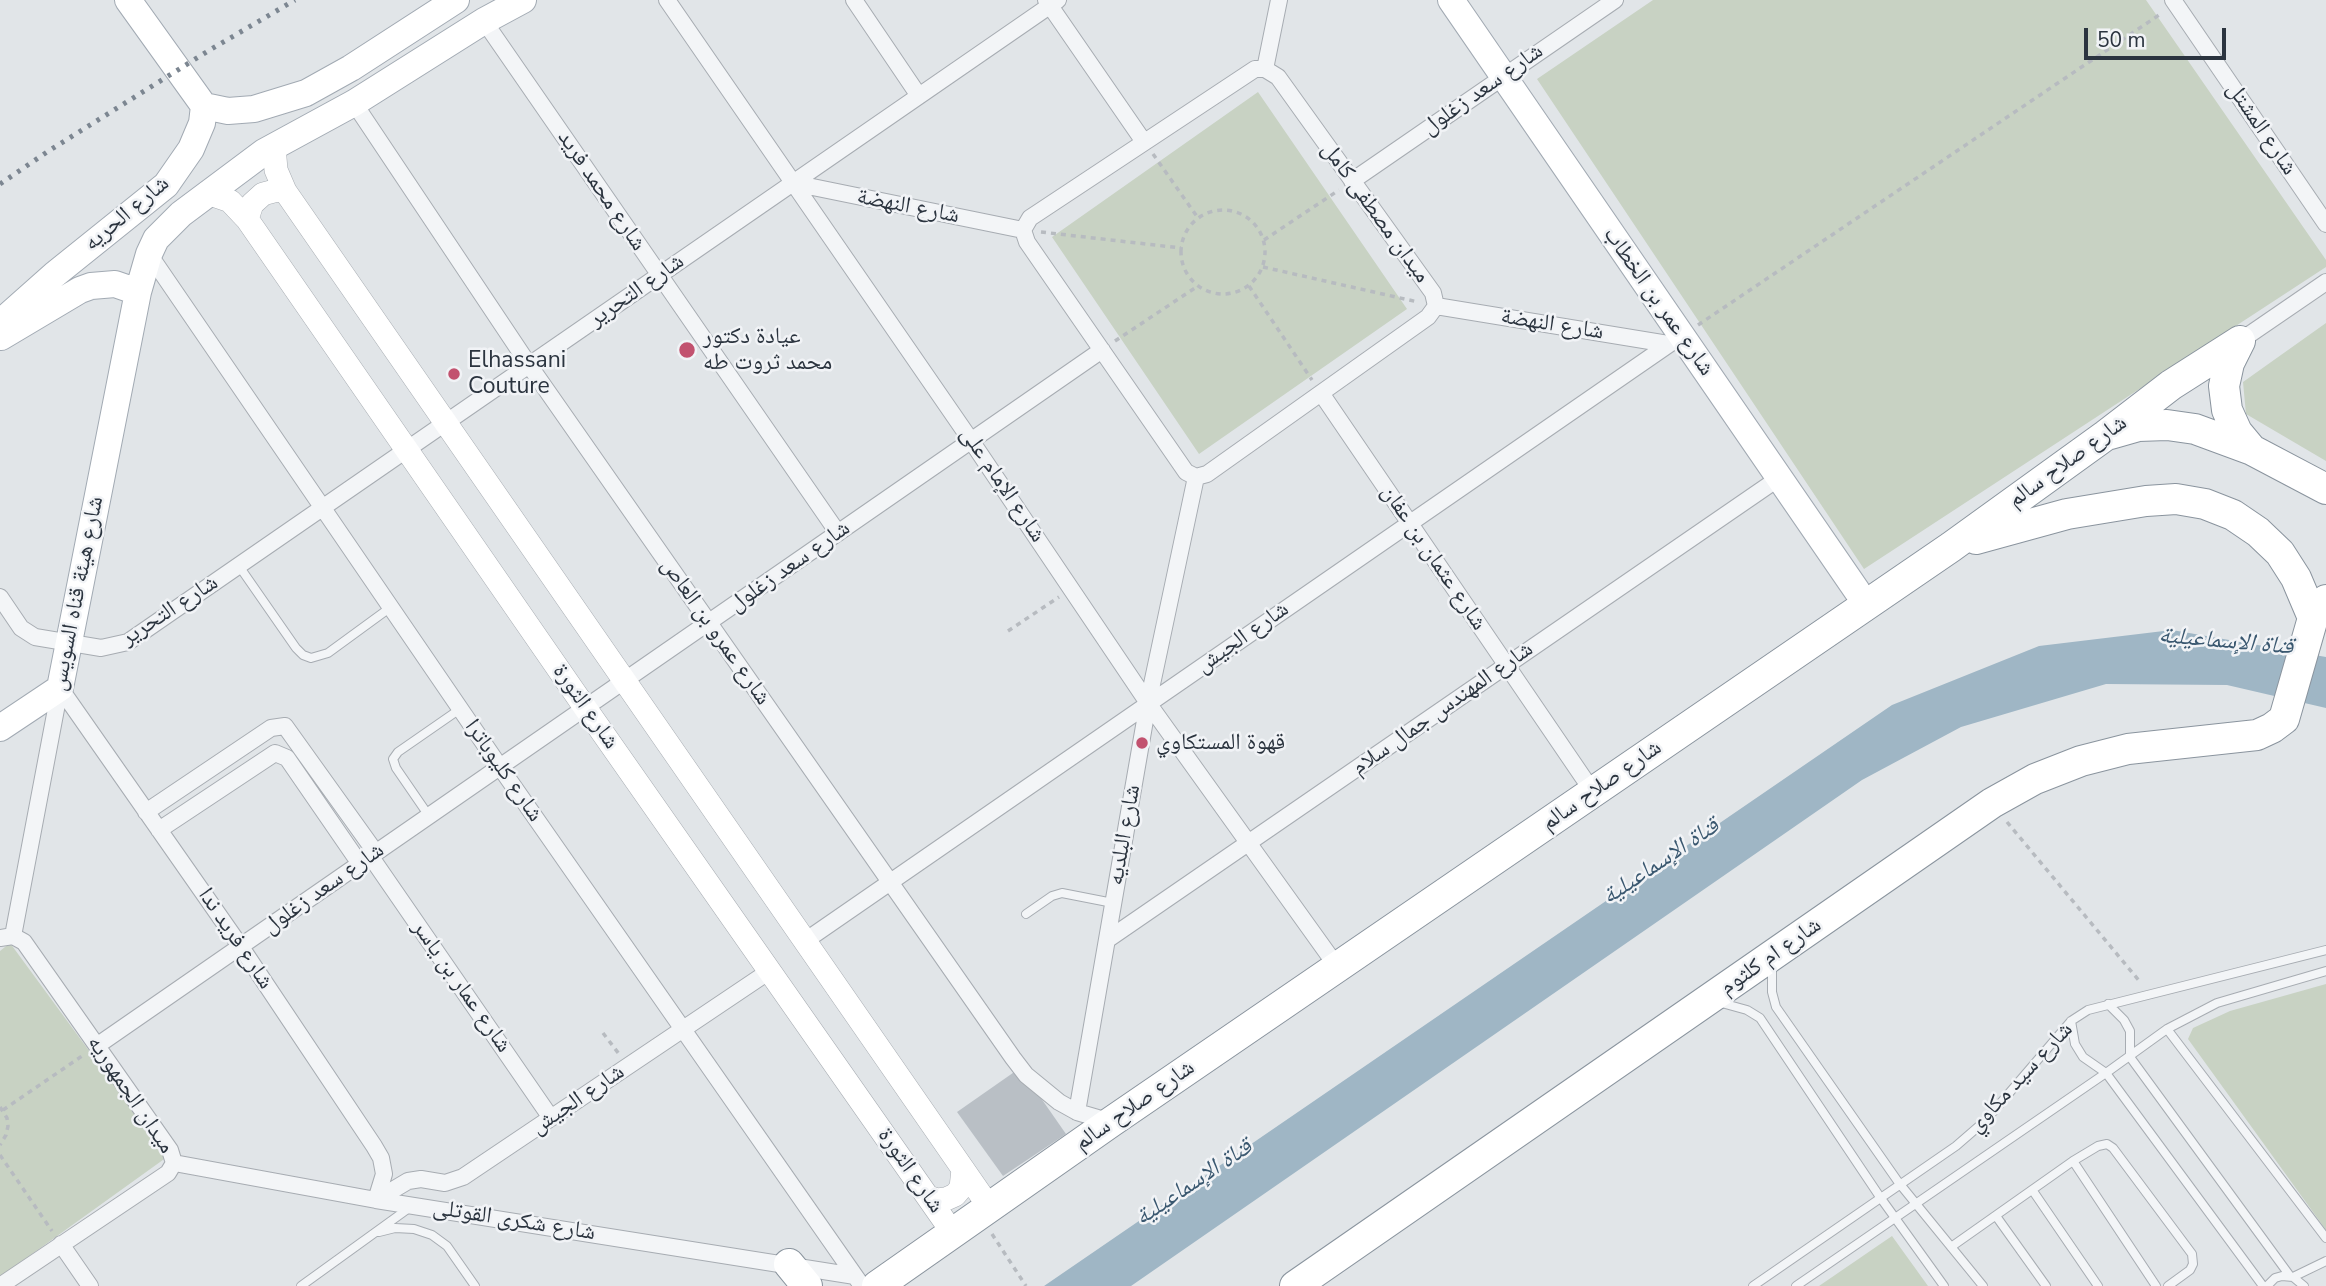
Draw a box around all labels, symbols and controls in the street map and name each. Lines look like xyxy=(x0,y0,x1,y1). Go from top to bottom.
scale bar xyxy=(2088,14,2230,58)
text: 50 m xyxy=(2097,26,2146,54)
street label: شارع سعد زغلول xyxy=(1417,38,1549,142)
street label: شارع المشتل xyxy=(2220,77,2302,181)
street label: شارع محمد فريد xyxy=(551,125,651,257)
street label: ميدان مصطفى كامل xyxy=(1315,137,1435,289)
street label: شارع الحريه xyxy=(79,170,175,258)
street label: شارع النهضة xyxy=(854,184,962,230)
street label: شارع عمر بن الخطاب xyxy=(1596,222,1720,382)
street label: شارع التحرير xyxy=(584,248,690,334)
street label: شارع النهضة xyxy=(1499,303,1605,347)
place label: عيادة دكتور محمد ثروت طه xyxy=(703,323,832,377)
marker: عيادة دكتور محمد ثروت طه xyxy=(677,340,697,360)
place label: Elhassani Couture xyxy=(468,347,566,401)
marker: Elhassani Couture xyxy=(446,366,462,382)
street label: شارع صلاح سالم xyxy=(2003,410,2133,514)
street label: شارع الإمام على xyxy=(953,422,1051,548)
street label: شارع عثمان بن عفان xyxy=(1374,480,1492,636)
street label: شارع هيئة قناه السويس xyxy=(46,494,110,694)
street label: شارع سعد زغلول xyxy=(724,515,856,619)
street label: شارع عمرو بن العاص xyxy=(654,553,776,711)
street label: شارع التحرير xyxy=(116,569,224,653)
street label: شارع الجيش xyxy=(1191,596,1295,680)
water label: قناة الإسماعيلية xyxy=(2157,622,2295,662)
street label: شارع المهندس جمال سلام xyxy=(1347,636,1539,782)
street label: شارع الثورة xyxy=(546,659,624,755)
street label: شارع كليوباترا xyxy=(458,714,548,828)
place label: قهوة المستكاوي xyxy=(1156,729,1285,757)
street label: شارع صلاح سالم xyxy=(1537,734,1667,838)
marker: قهوة المستكاوي xyxy=(1134,735,1150,751)
street label: شارع البلديه xyxy=(1103,783,1147,887)
water label: قناة الإسماعيلية xyxy=(1597,812,1725,912)
street label: شارع سعد زغلول xyxy=(258,837,390,941)
street label: شارع فريد ندا xyxy=(191,883,279,995)
street label: شارع ام كلثوم xyxy=(1715,912,1827,1002)
street label: شارع عمار بن ياسر xyxy=(405,916,517,1058)
street label: شارع سيد مكاوي xyxy=(1963,1017,2079,1139)
street label: ميدان الجمهوريه xyxy=(80,1031,180,1159)
street label: شارع صلاح سالم xyxy=(1070,1054,1200,1158)
street label: شارع الجيش xyxy=(526,1059,630,1141)
street label: شارع الثورة xyxy=(871,1123,949,1219)
water label: قناة الإسماعيلية xyxy=(1130,1133,1258,1233)
street label: شارع شكرى القوتلى xyxy=(431,1195,597,1247)

